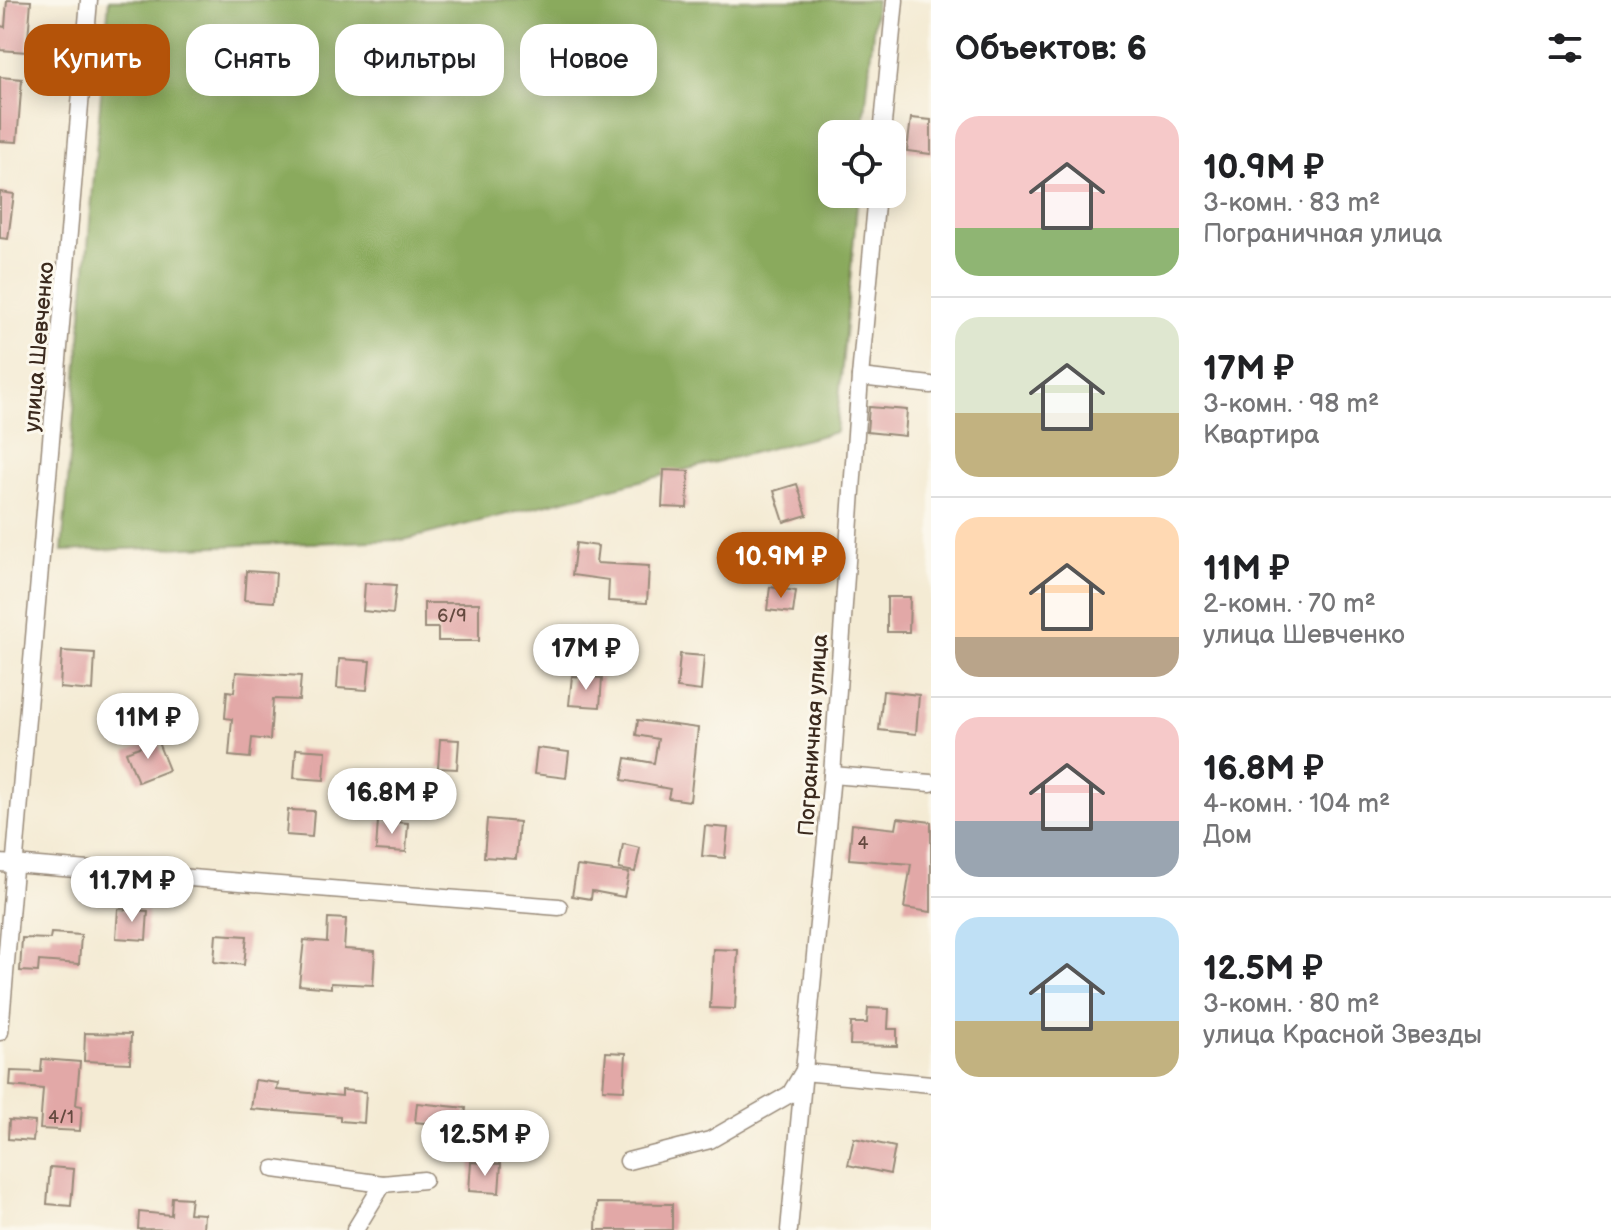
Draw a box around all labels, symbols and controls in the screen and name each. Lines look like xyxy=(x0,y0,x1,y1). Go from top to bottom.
chip: Купить xyxy=(24,24,170,96)
chip: Снять xyxy=(186,24,319,96)
chip: Фильтры xyxy=(335,24,504,96)
chip: Новое xyxy=(520,24,657,96)
icon: filters xyxy=(1543,26,1587,70)
text: Объектов: 6 xyxy=(955,28,1147,69)
map controls xyxy=(818,120,906,208)
button: locate xyxy=(818,120,906,208)
text: 10.9M ₽ xyxy=(1203,147,1324,188)
icon: home xyxy=(1019,148,1115,244)
text: 3-комн. · 83 m² xyxy=(1203,188,1380,219)
text: Пограничная улица xyxy=(1203,219,1442,250)
street label: улица Шевченко xyxy=(19,261,60,433)
text: 17M ₽ xyxy=(1203,348,1294,389)
icon: home xyxy=(1019,349,1115,445)
text: 3-комн. · 98 m² xyxy=(1203,389,1379,420)
text: Квартира xyxy=(1203,420,1320,451)
pin: 10.9M ₽ xyxy=(707,532,855,600)
text: 10.9M ₽ xyxy=(735,542,827,573)
text: 11M ₽ xyxy=(1203,548,1290,589)
icon: home xyxy=(1019,549,1115,645)
text: 2-комн. · 70 m² xyxy=(1203,589,1376,620)
house number: 6/9 xyxy=(437,606,467,627)
text: улица Шевченко xyxy=(1203,620,1405,651)
pin: 17M ₽ xyxy=(530,624,642,692)
street label: Пограничная улица xyxy=(793,633,834,837)
text: 17M ₽ xyxy=(551,634,621,665)
pin: 11M ₽ xyxy=(92,693,204,761)
text: 11M ₽ xyxy=(115,703,181,734)
text: 16.8M ₽ xyxy=(1203,748,1324,789)
icon: home xyxy=(1019,749,1115,845)
pin: 16.8M ₽ xyxy=(318,768,466,836)
text: 16.8M ₽ xyxy=(346,778,438,809)
text: 4-комн. · 104 m² xyxy=(1203,789,1390,820)
text: Дом xyxy=(1203,820,1252,851)
house number: 4 xyxy=(858,833,869,854)
pin: 11.7M ₽ xyxy=(58,856,206,924)
text: 11.7M ₽ xyxy=(89,866,175,897)
text: 12.5M ₽ xyxy=(1203,948,1323,989)
icon: home xyxy=(1019,949,1115,1045)
text: 3-комн. · 80 m² xyxy=(1203,989,1380,1020)
text: улица Красной Звезды xyxy=(1203,1020,1482,1051)
house number: 4/1 xyxy=(48,1107,74,1128)
pin: 12.5M ₽ xyxy=(411,1110,559,1178)
text: 12.5M ₽ xyxy=(439,1120,531,1151)

